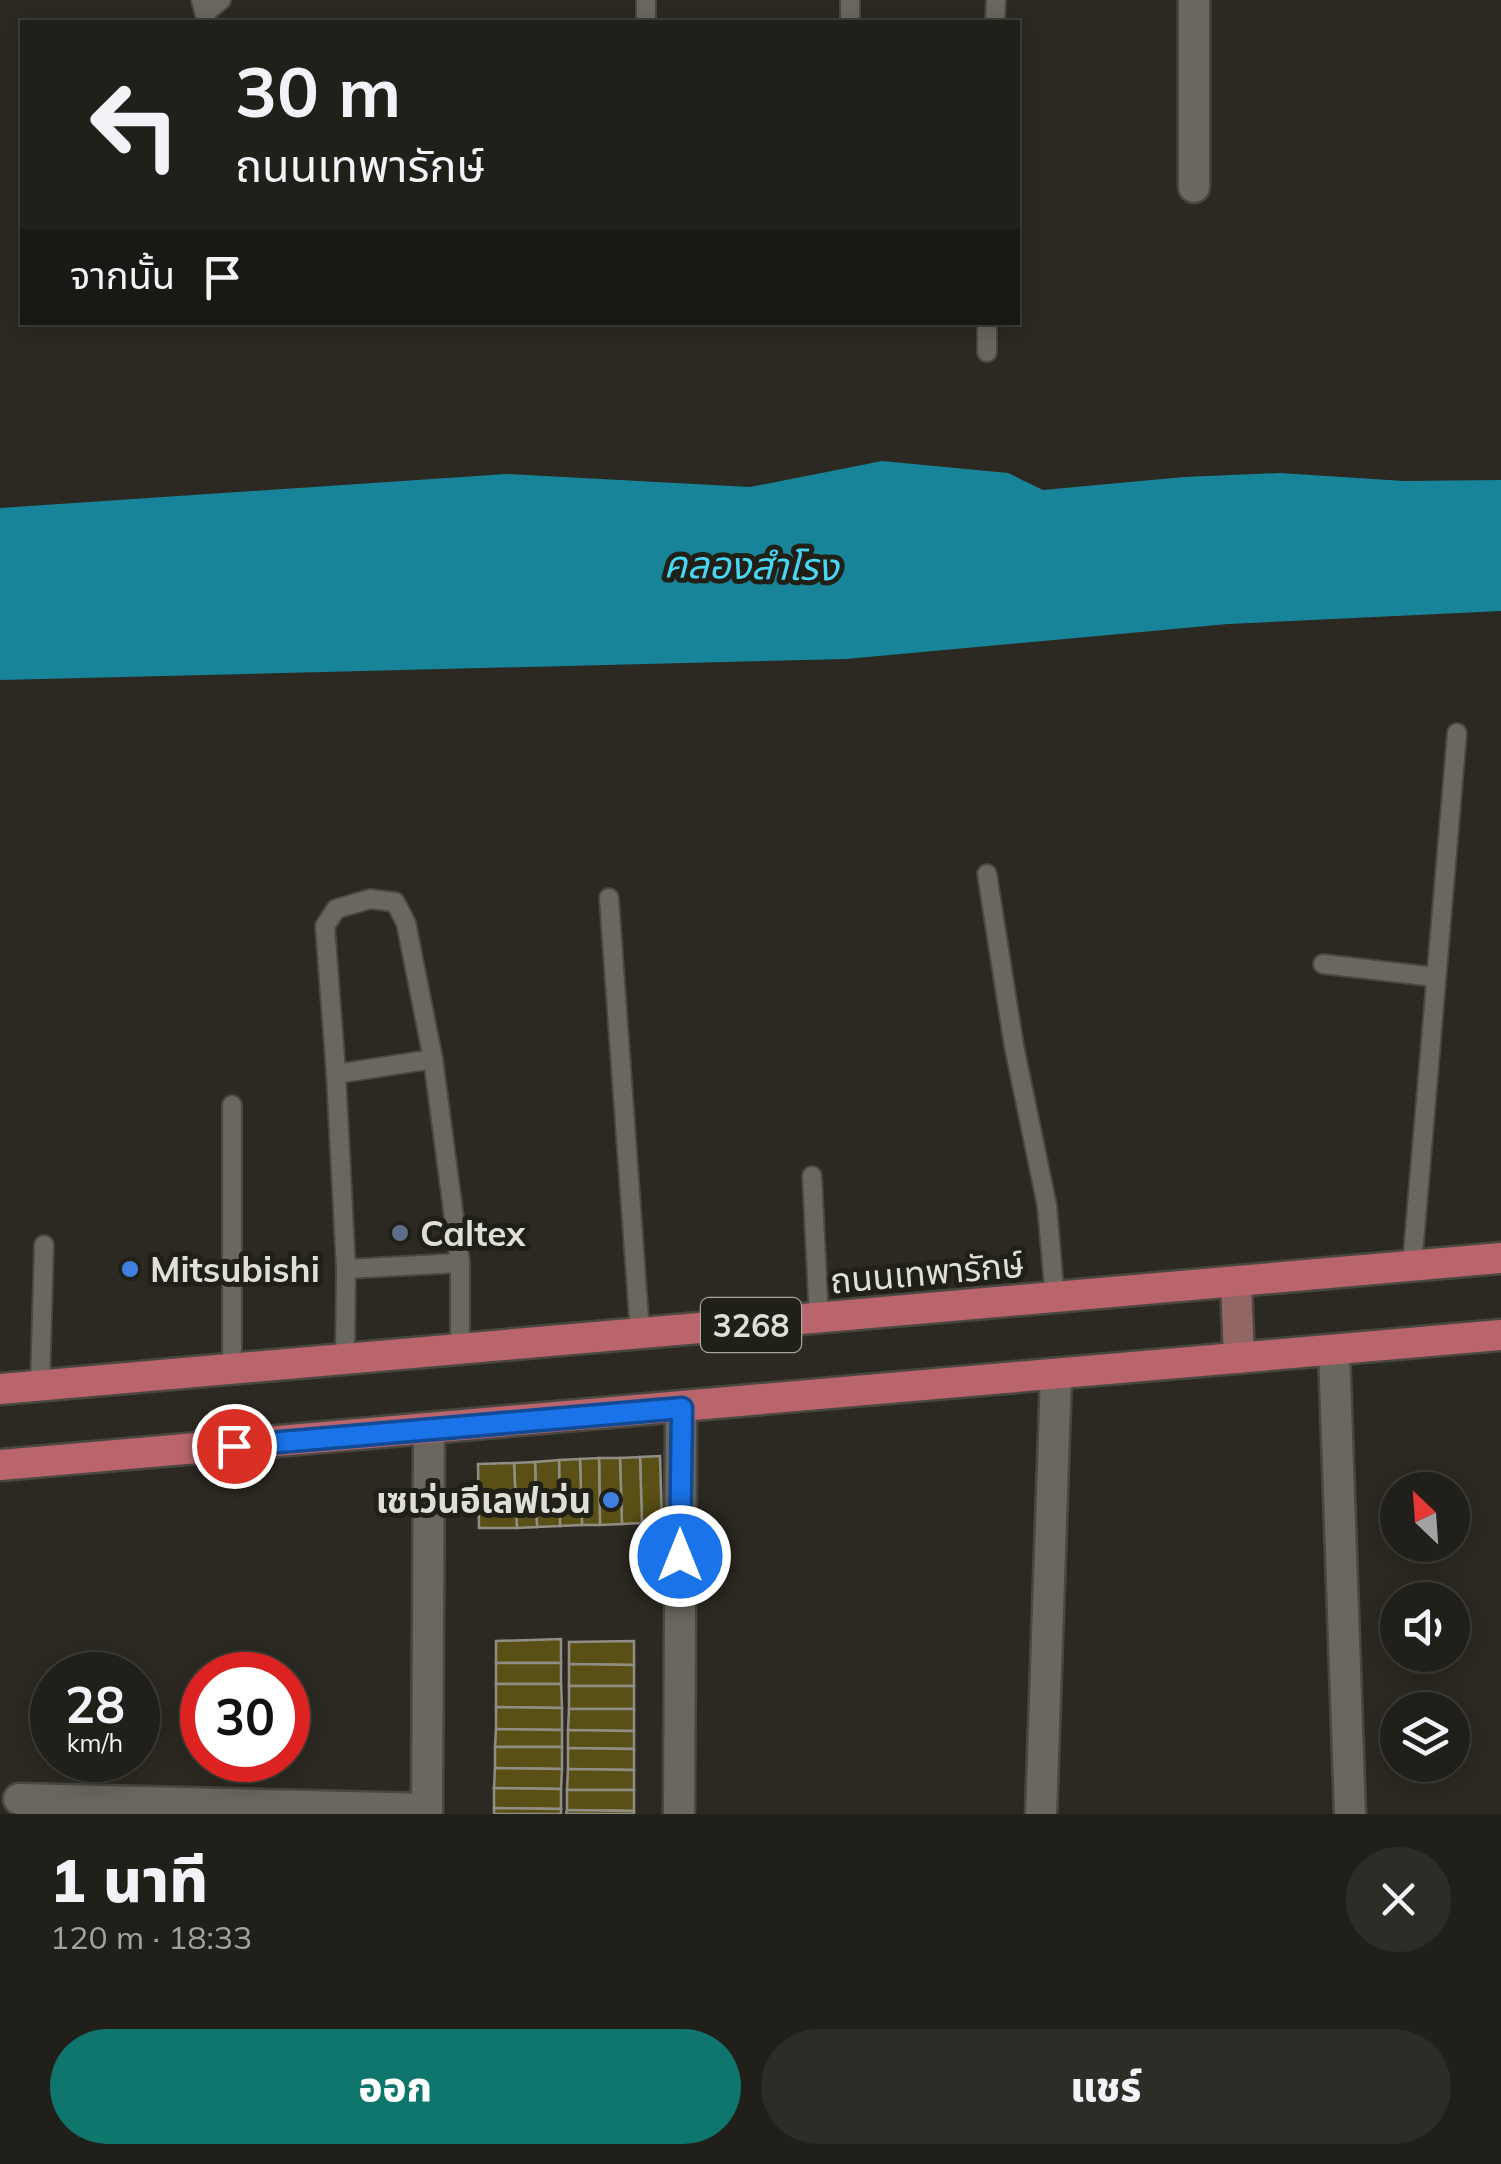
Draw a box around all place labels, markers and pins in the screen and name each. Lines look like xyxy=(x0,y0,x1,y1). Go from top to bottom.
place label: Caltex xyxy=(420,1211,526,1255)
marker: Caltex xyxy=(389,1222,411,1244)
place label: Mitsubishi xyxy=(150,1247,320,1291)
marker: Mitsubishi xyxy=(119,1258,141,1280)
pin xyxy=(192,1404,277,1489)
place label: เซเว่นอีเลฟเว่น xyxy=(376,1478,591,1522)
marker: เซเว่นอีเลฟเว่น xyxy=(600,1489,622,1511)

